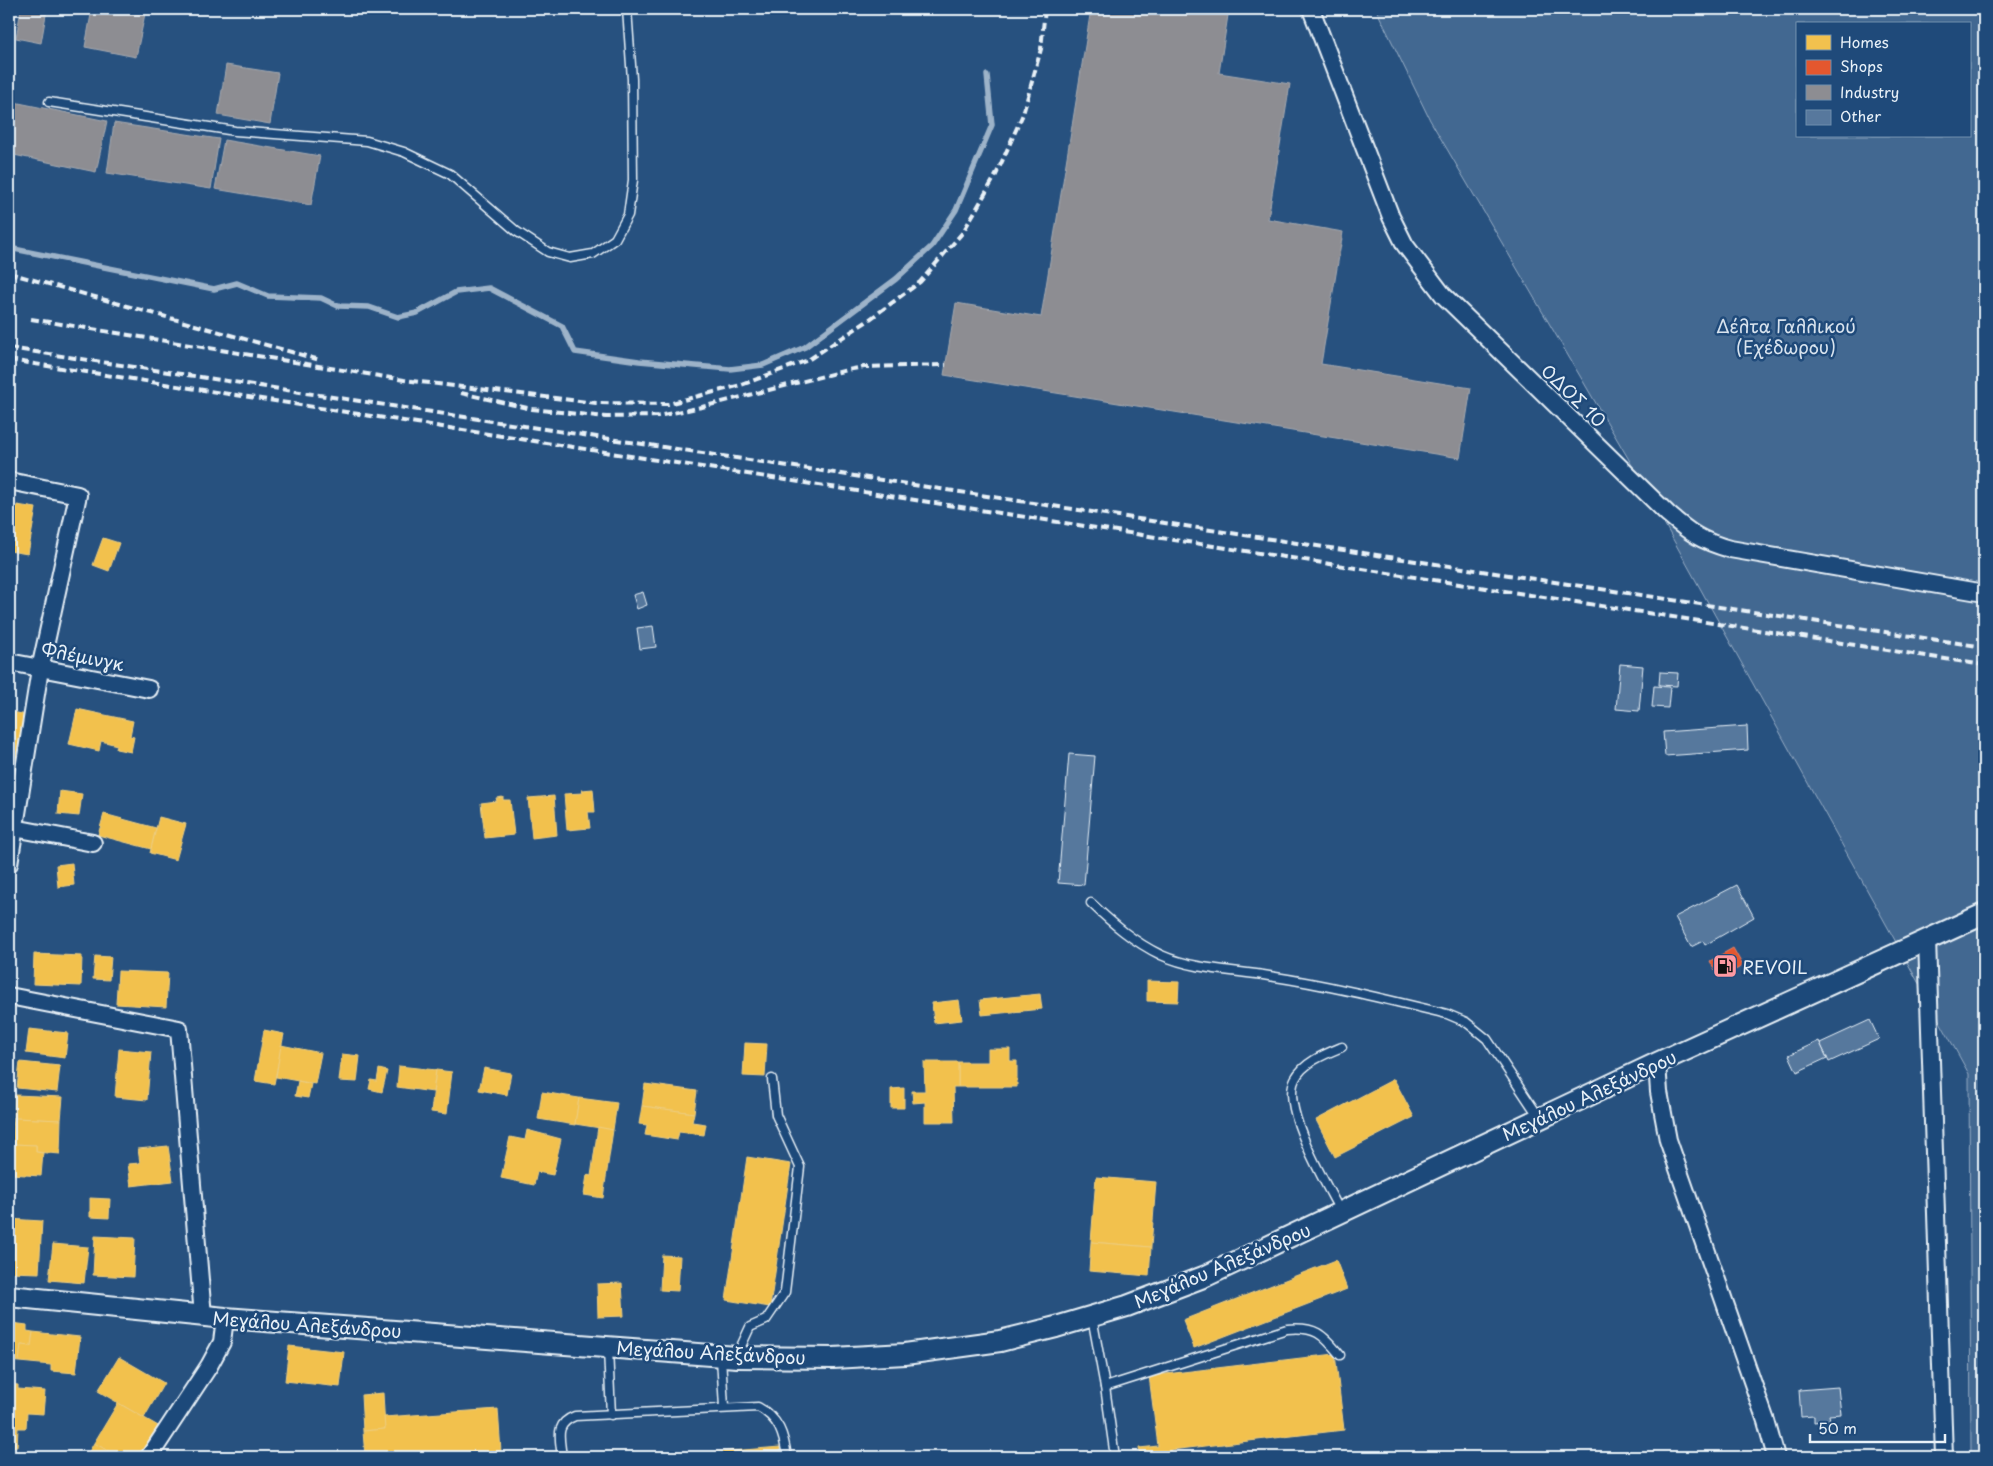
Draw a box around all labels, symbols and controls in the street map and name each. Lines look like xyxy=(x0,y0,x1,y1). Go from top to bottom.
legend xyxy=(1796,22,1970,138)
text: Homes xyxy=(1840,30,1889,53)
text: Shops xyxy=(1840,54,1883,77)
text: Industry xyxy=(1840,80,1899,103)
text: Other xyxy=(1840,104,1881,127)
park label: Δέλτα Γαλλικού (Εχέδωρου) xyxy=(1716,312,1856,360)
street label: ΟΔΟΣ 10 xyxy=(1535,357,1613,433)
street label: Φλέμινγκ xyxy=(39,635,127,677)
fuel station icon: REVOIL xyxy=(1712,953,1738,979)
place label: REVOIL xyxy=(1742,953,1807,980)
street label: Μεγάλου Αλεξάνδρου xyxy=(1497,1043,1681,1147)
street label: Μεγάλου Αλεξάνδρου xyxy=(1130,1216,1314,1314)
street label: Μεγάλου Αλεξάνδρου xyxy=(212,1304,402,1344)
street label: Μεγάλου Αλεξάνδρου xyxy=(616,1334,806,1370)
scale bar xyxy=(1810,1411,1946,1443)
text: 50 m xyxy=(1818,1416,1857,1439)

